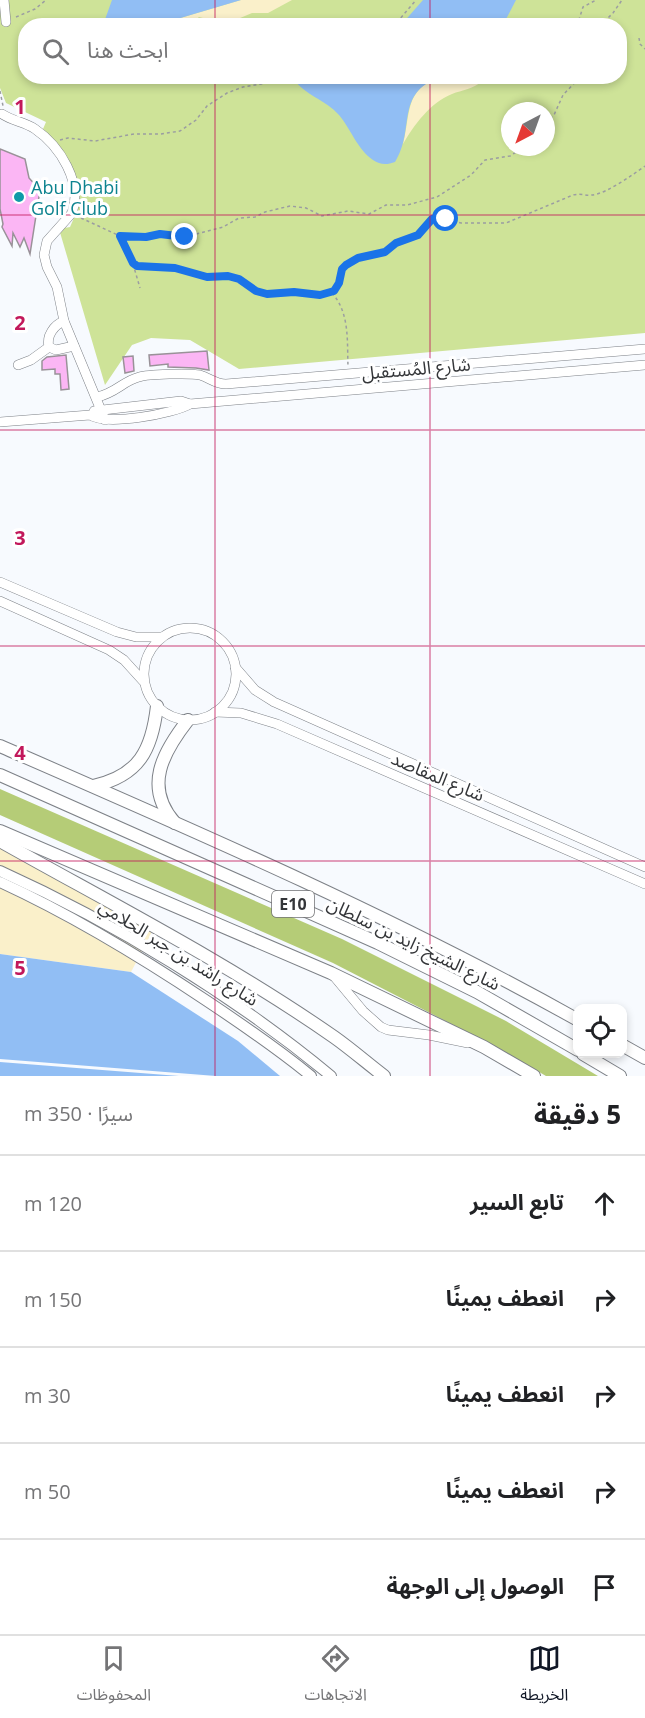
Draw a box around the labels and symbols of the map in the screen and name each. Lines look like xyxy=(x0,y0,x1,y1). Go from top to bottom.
text: 1 xyxy=(14,93,26,120)
north arrow xyxy=(501,102,555,156)
place label: Abu Dhabi Golf Club xyxy=(31,175,119,220)
marker: Abu Dhabi Golf Club xyxy=(12,190,26,204)
route start xyxy=(432,205,458,231)
route end xyxy=(171,223,197,249)
text: 2 xyxy=(14,309,26,336)
street label: شارع المُستقبل xyxy=(360,351,472,388)
text: 3 xyxy=(14,524,26,551)
text: 4 xyxy=(14,739,26,766)
street label: شارع المقاصد xyxy=(387,746,488,809)
road number: E10 xyxy=(272,891,314,917)
street label: شارع الشيخ زايد بن سلطان xyxy=(322,891,505,998)
street label: شارع راشد بن جبر الحلامي xyxy=(93,893,263,1013)
text: 5 xyxy=(14,954,26,981)

